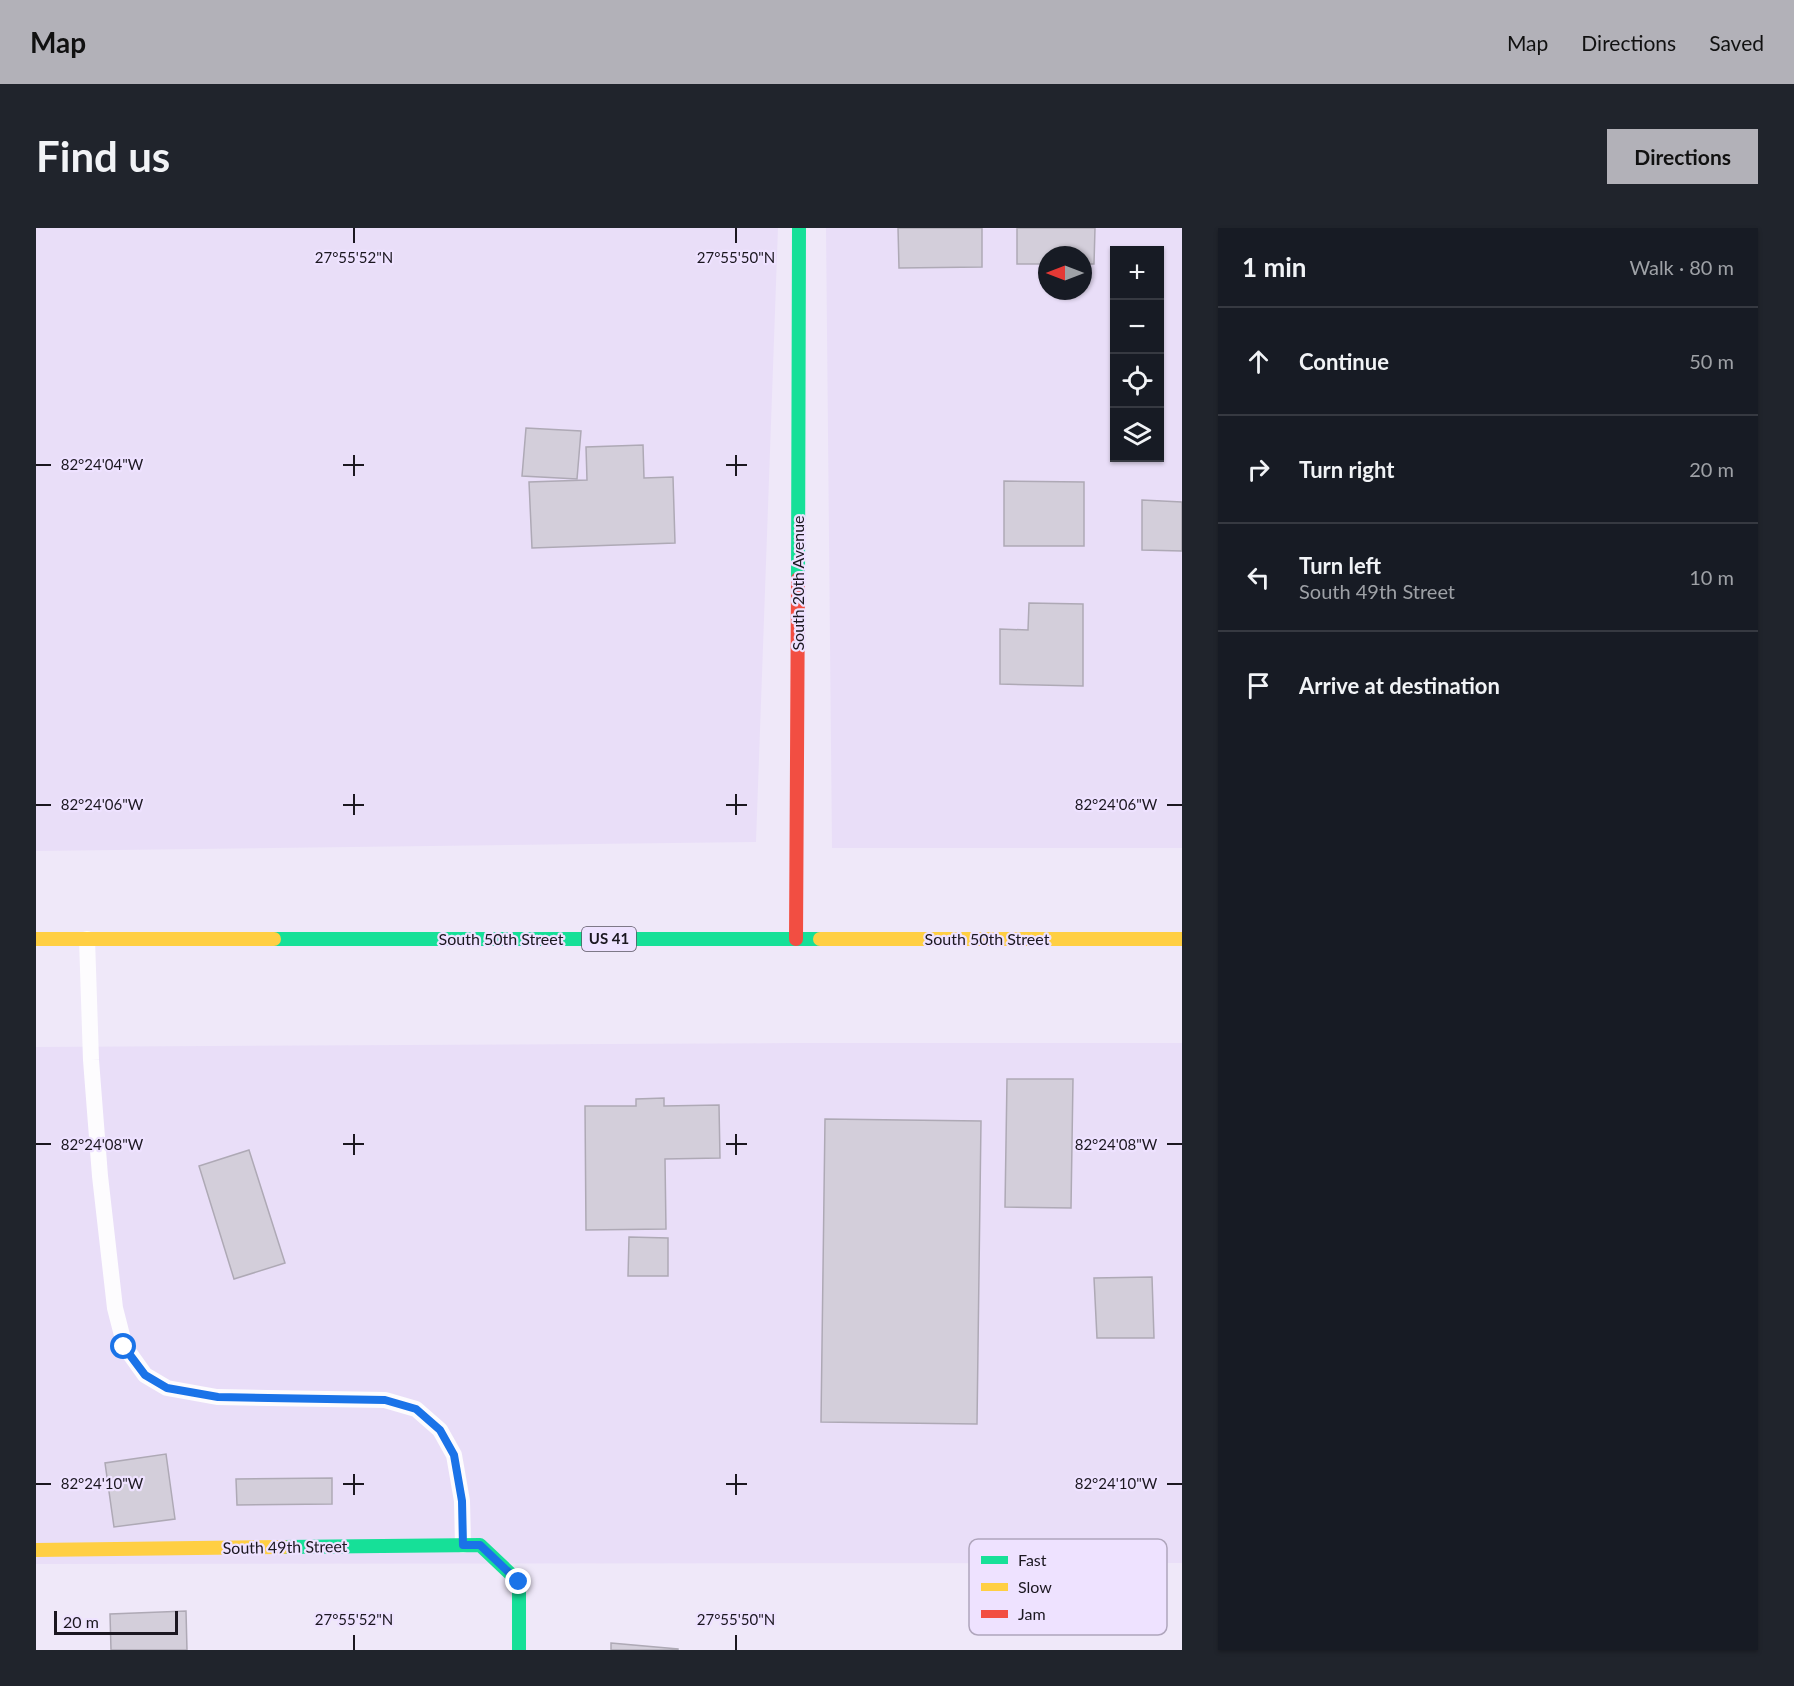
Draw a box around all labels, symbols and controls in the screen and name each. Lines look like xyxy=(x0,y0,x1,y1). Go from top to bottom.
text: Map xyxy=(30,25,86,59)
text: Map xyxy=(1507,30,1548,55)
text: Directions xyxy=(1581,30,1676,55)
text: Saved xyxy=(1709,30,1764,55)
button: Directions xyxy=(1607,129,1758,184)
text: Find us xyxy=(36,131,170,181)
north arrow xyxy=(1038,246,1092,300)
map controls xyxy=(1110,246,1164,462)
button: + xyxy=(1110,246,1164,300)
text: 27°55'52"N xyxy=(315,248,393,266)
text: 27°55'50"N xyxy=(697,248,775,266)
text: 1 min xyxy=(1242,251,1306,283)
text: Walk · 80 m xyxy=(1629,255,1734,279)
button: − xyxy=(1110,300,1164,354)
icon: ahead xyxy=(1242,345,1275,378)
text: Continue xyxy=(1299,348,1389,375)
text: 50 m xyxy=(1689,349,1734,373)
button: locate xyxy=(1110,354,1164,408)
button: layers xyxy=(1110,408,1164,462)
icon: right xyxy=(1242,453,1275,486)
text: 82°24'04"W xyxy=(61,455,144,473)
text: Turn right xyxy=(1299,456,1394,483)
text: 20 m xyxy=(1689,457,1734,481)
street label: South 20th Avenue xyxy=(788,515,807,651)
text: Turn left xyxy=(1299,552,1381,579)
icon: left xyxy=(1242,561,1275,594)
text: 10 m xyxy=(1689,565,1734,589)
text: South 49th Street xyxy=(1299,579,1455,603)
icon: arrive xyxy=(1242,669,1275,702)
text: Arrive at destination xyxy=(1299,672,1500,699)
text: 82°24'06"W xyxy=(61,795,144,813)
text: 82°24'06"W xyxy=(1075,795,1158,813)
road number: US 41 xyxy=(582,927,636,951)
street label: South 50th Street xyxy=(439,929,564,948)
street label: South 50th Street xyxy=(925,929,1050,948)
text: 82°24'08"W xyxy=(61,1135,144,1153)
text: 82°24'08"W xyxy=(1075,1135,1158,1153)
route start xyxy=(110,1333,136,1359)
text: 82°24'10"W xyxy=(61,1474,144,1492)
text: 82°24'10"W xyxy=(1075,1474,1158,1492)
street label: South 49th Street xyxy=(222,1536,348,1557)
legend xyxy=(969,1539,1167,1635)
text: Fast xyxy=(1018,1550,1047,1569)
route end xyxy=(505,1568,531,1594)
text: Slow xyxy=(1018,1577,1052,1596)
text: Jam xyxy=(1018,1604,1046,1623)
scale bar xyxy=(54,1608,178,1636)
text: 27°55'52"N xyxy=(315,1610,393,1628)
text: 27°55'50"N xyxy=(697,1610,775,1628)
text: 20 m xyxy=(63,1612,99,1631)

